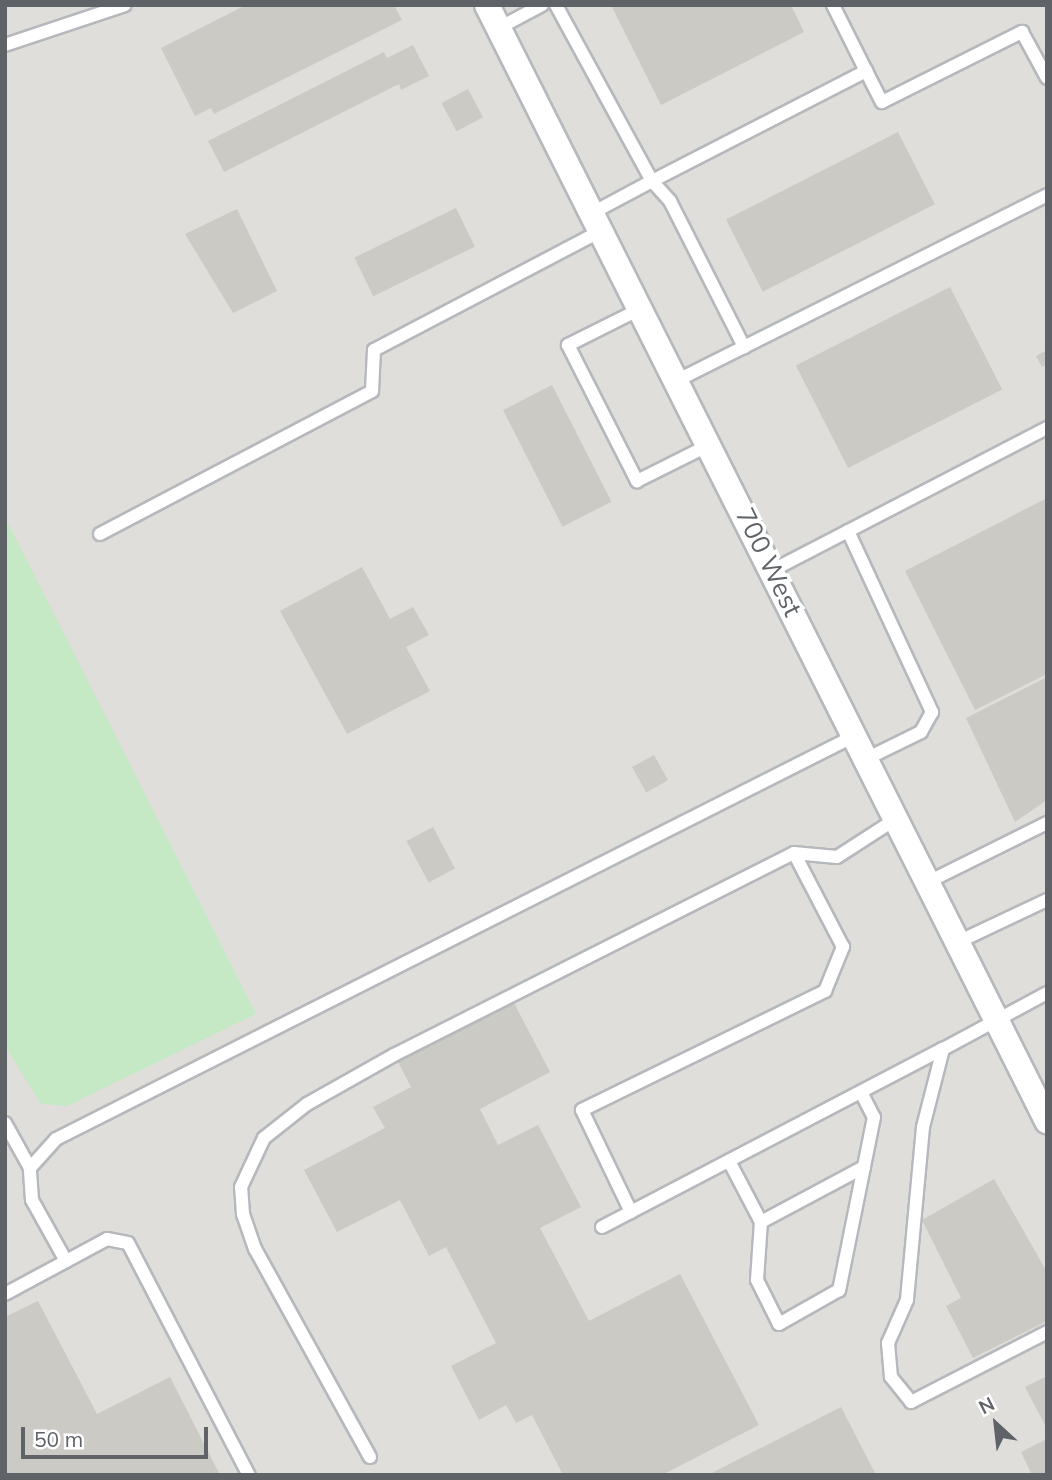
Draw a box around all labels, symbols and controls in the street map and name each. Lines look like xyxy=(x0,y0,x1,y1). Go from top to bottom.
street label: 700 West xyxy=(729,503,809,621)
north arrow xyxy=(961,1389,1031,1459)
text: N xyxy=(975,1391,998,1419)
scale bar xyxy=(24,1414,212,1458)
text: 50 m xyxy=(34,1426,83,1452)

